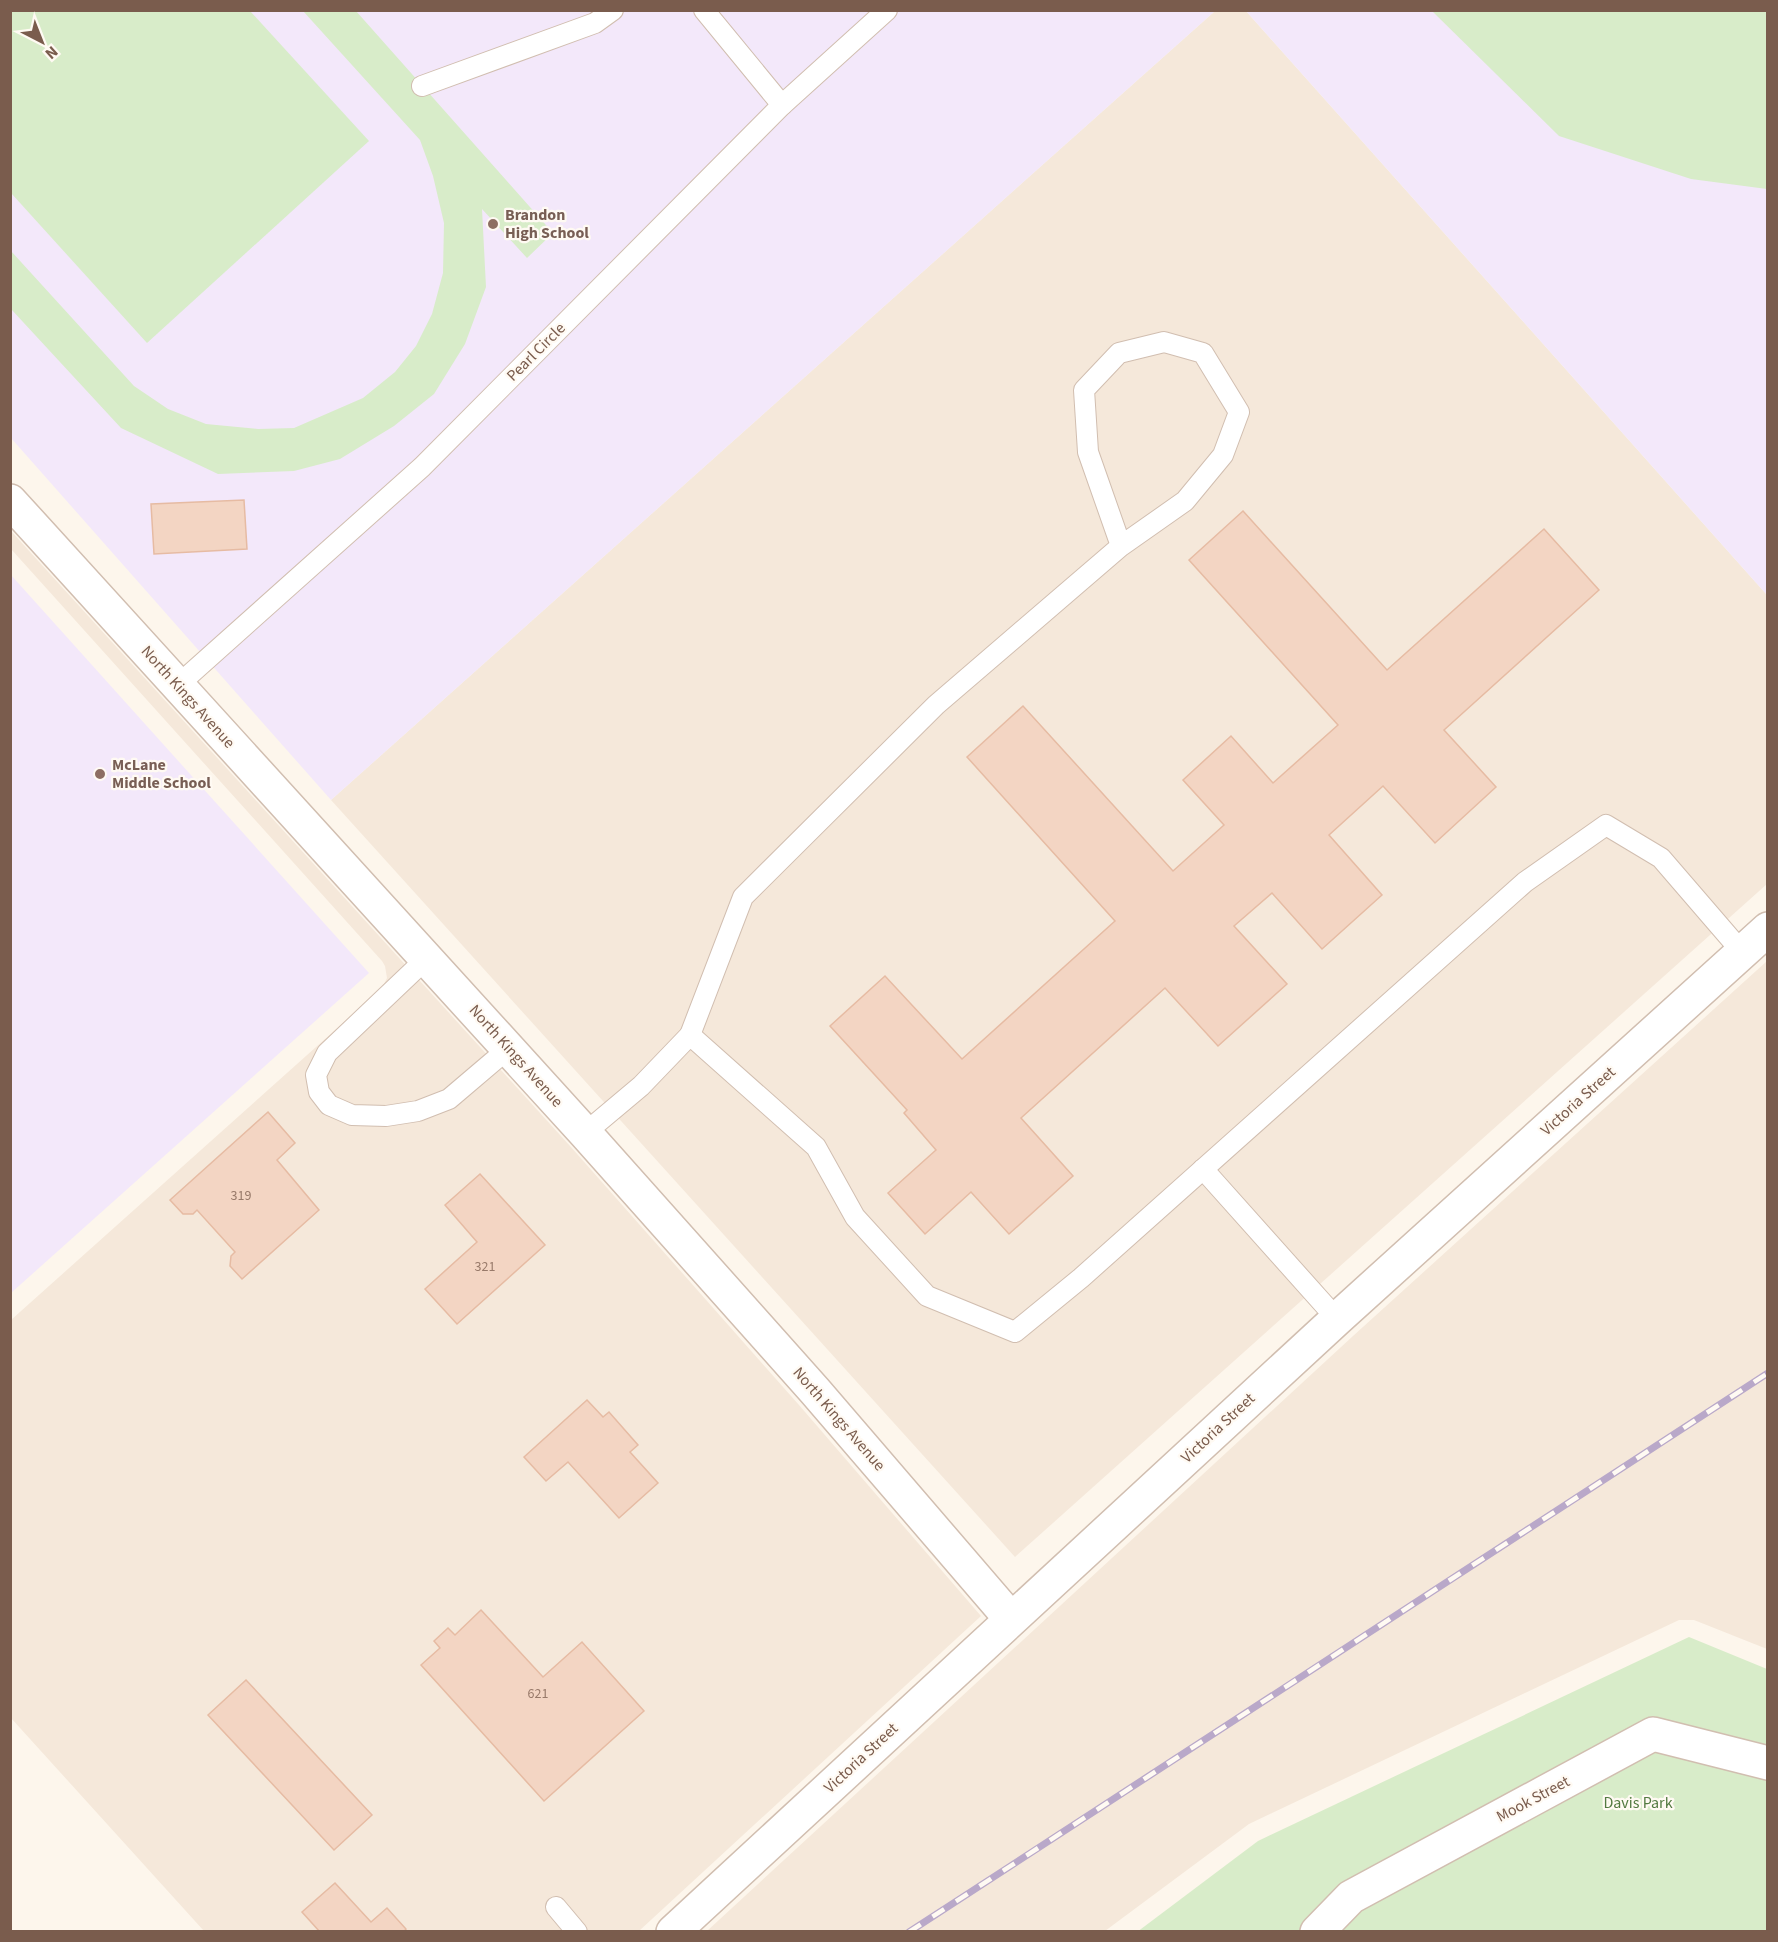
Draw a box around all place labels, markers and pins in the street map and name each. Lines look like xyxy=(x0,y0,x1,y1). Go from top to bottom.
place label: Brandon High School xyxy=(505,204,589,244)
marker: Brandon High School xyxy=(486,217,500,231)
place label: McLane Middle School xyxy=(112,754,211,794)
marker: McLane Middle School xyxy=(93,767,107,781)

